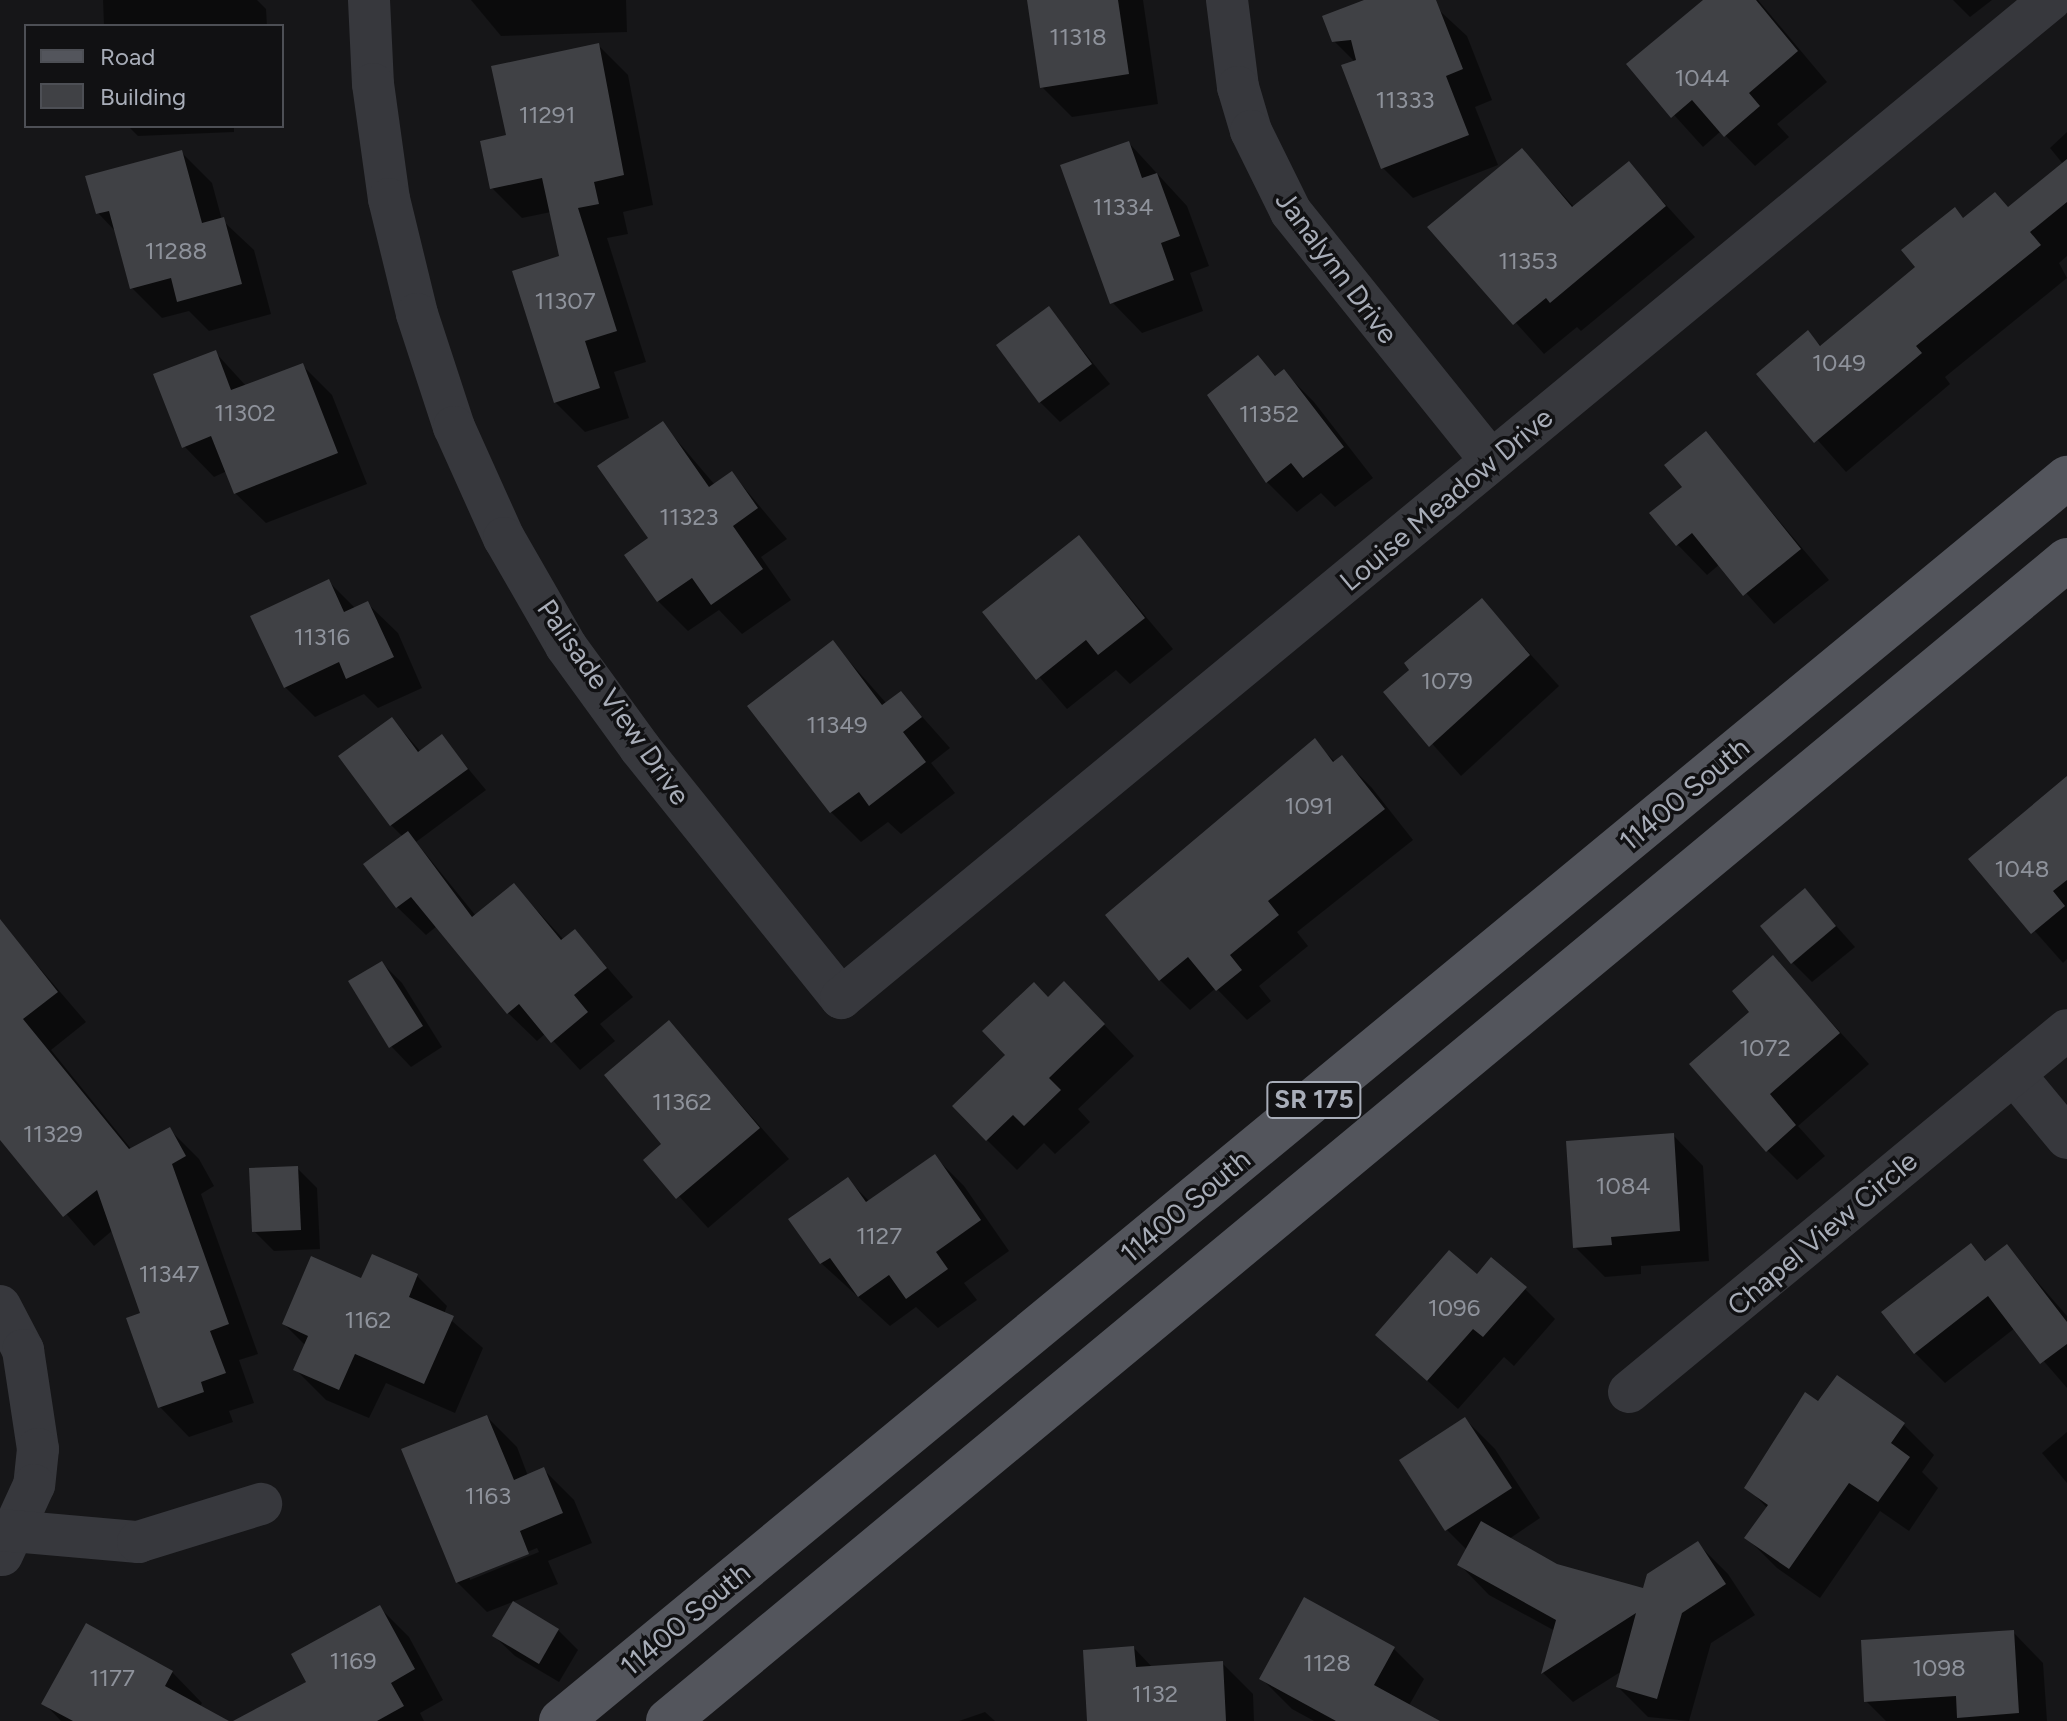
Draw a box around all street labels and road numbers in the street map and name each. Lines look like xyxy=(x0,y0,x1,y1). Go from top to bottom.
street label: Janalynn Drive xyxy=(1269,184,1405,350)
street label: Louise Meadow Drive xyxy=(1333,400,1559,598)
street label: Palisade View Drive xyxy=(530,593,698,811)
street label: 11400 South xyxy=(1612,730,1756,858)
road number: SR 175 xyxy=(1266,1078,1362,1122)
street label: 11400 South xyxy=(1113,1142,1257,1270)
street label: Chapel View Circle xyxy=(1720,1144,1924,1322)
street label: 11400 South xyxy=(613,1555,757,1683)

